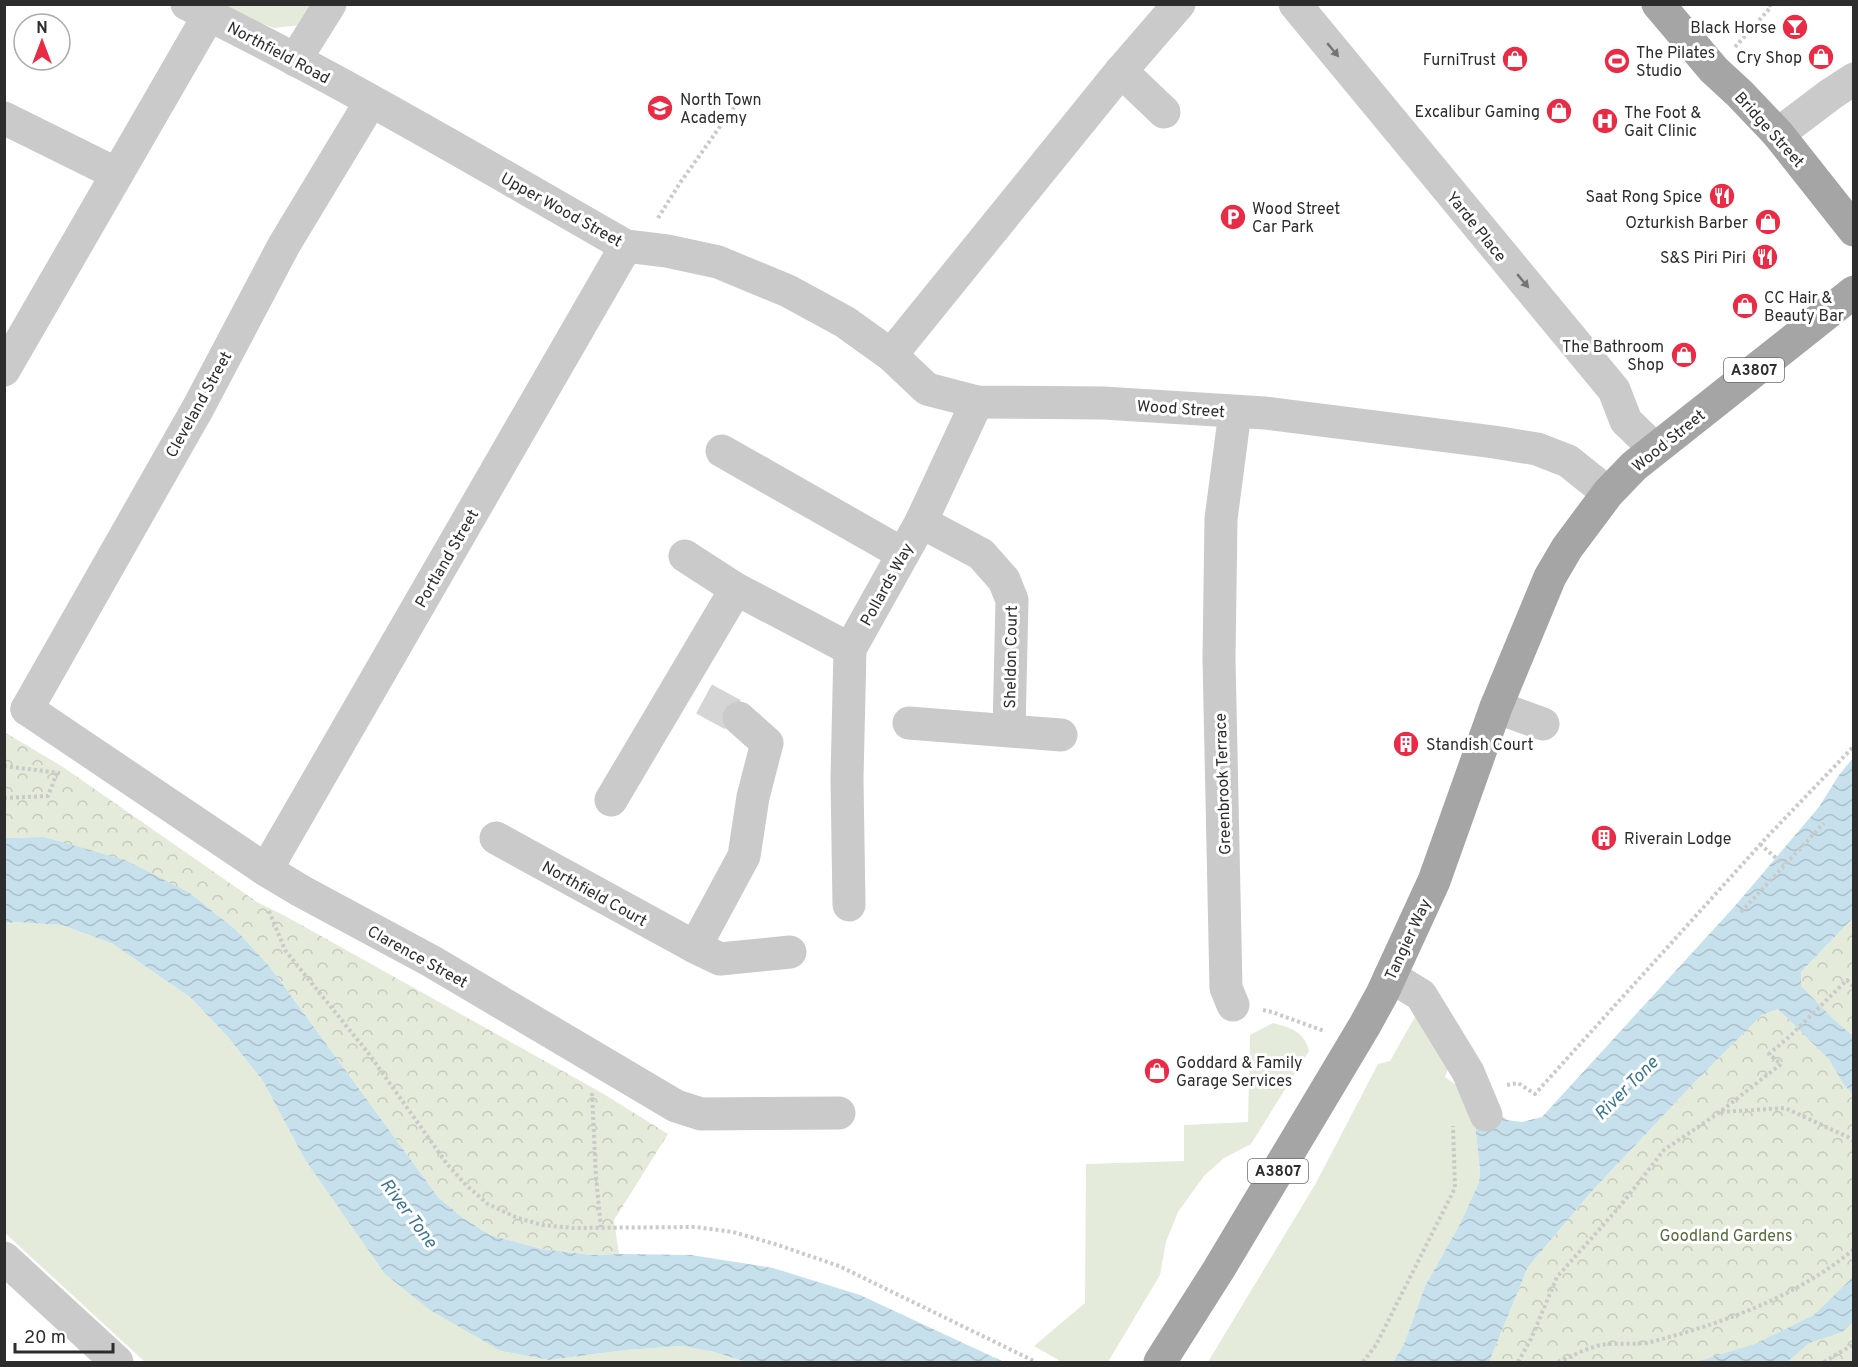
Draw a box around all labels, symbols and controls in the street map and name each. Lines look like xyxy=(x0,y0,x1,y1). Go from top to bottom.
north arrow xyxy=(12,12,72,72)
bar icon: Black Horse xyxy=(1780,12,1810,42)
street label: Northfield Road xyxy=(223,18,333,89)
text: N xyxy=(36,19,48,39)
place label: Black Horse xyxy=(1690,19,1776,39)
one-way arrow xyxy=(1326,42,1338,57)
shop icon: Cry Shop xyxy=(1806,42,1836,72)
shop icon: FurniTrust xyxy=(1500,44,1530,74)
place label: The Pilates Studio xyxy=(1636,44,1715,82)
sports icon: The Pilates Studio xyxy=(1602,46,1632,76)
place label: Cry Shop xyxy=(1736,49,1802,69)
place label: FurniTrust xyxy=(1423,51,1496,71)
street label: Bridge Street xyxy=(1729,88,1808,172)
place label: North Town Academy xyxy=(680,91,762,129)
school or university icon: North Town Academy xyxy=(645,93,675,123)
shop icon: Excalibur Gaming xyxy=(1544,96,1574,126)
place label: Excalibur Gaming xyxy=(1415,103,1540,123)
place label: The Foot & Gait Clinic xyxy=(1624,104,1701,142)
hospital icon: The Foot & Gait Clinic xyxy=(1590,106,1620,136)
street label: Upper Wood Street xyxy=(497,169,625,252)
restaurant icon: Saat Rong Spice xyxy=(1707,181,1737,211)
street label: Yarde Place xyxy=(1441,188,1510,266)
place label: Saat Rong Spice xyxy=(1585,188,1702,208)
place label: Wood Street Car Park xyxy=(1252,200,1340,238)
parking icon: Wood Street Car Park xyxy=(1218,202,1248,232)
shop icon: Ozturkish Barber xyxy=(1753,207,1783,237)
place label: Ozturkish Barber xyxy=(1625,214,1748,234)
restaurant icon: S&S Piri Piri xyxy=(1750,242,1780,272)
place label: S&S Piri Piri xyxy=(1660,249,1746,269)
one-way arrow xyxy=(1517,273,1530,289)
place label: CC Hair & Beauty Bar xyxy=(1764,289,1844,327)
shop icon: CC Hair & Beauty Bar xyxy=(1730,291,1760,321)
place label: The Bathroom Shop xyxy=(1562,338,1664,376)
shop icon: The Bathroom Shop xyxy=(1669,340,1699,370)
street label: Cleveland Street xyxy=(162,348,237,462)
road number: A3807 xyxy=(1724,358,1784,382)
street label: Wood Street xyxy=(1136,397,1226,423)
street label: Wood Street xyxy=(1629,406,1710,477)
street label: Portland Street xyxy=(412,506,484,612)
street label: Pollards Way xyxy=(857,540,919,630)
street label: Sheldon Court xyxy=(1001,605,1023,709)
street label: Greenbrook Terrace xyxy=(1212,713,1236,855)
building icon: Standish Court xyxy=(1391,729,1421,759)
place label: Standish Court xyxy=(1426,736,1534,756)
building icon: Riverain Lodge xyxy=(1589,823,1619,853)
place label: Riverain Lodge xyxy=(1624,830,1731,850)
street label: Northfield Court xyxy=(538,858,650,932)
street label: Tangier Way xyxy=(1381,896,1436,984)
street label: Clarence Street xyxy=(363,922,471,994)
water label: River Tone xyxy=(1590,1052,1664,1126)
place label: Goddard & Family Garage Services xyxy=(1176,1054,1303,1092)
shop icon: Goddard & Family Garage Services xyxy=(1142,1056,1172,1086)
road number: A3807 xyxy=(1248,1159,1308,1183)
water label: River Tone xyxy=(374,1174,442,1254)
park label: Goodland Gardens xyxy=(1660,1227,1792,1247)
scale bar xyxy=(15,1316,112,1354)
text: 20 m xyxy=(24,1327,66,1350)

